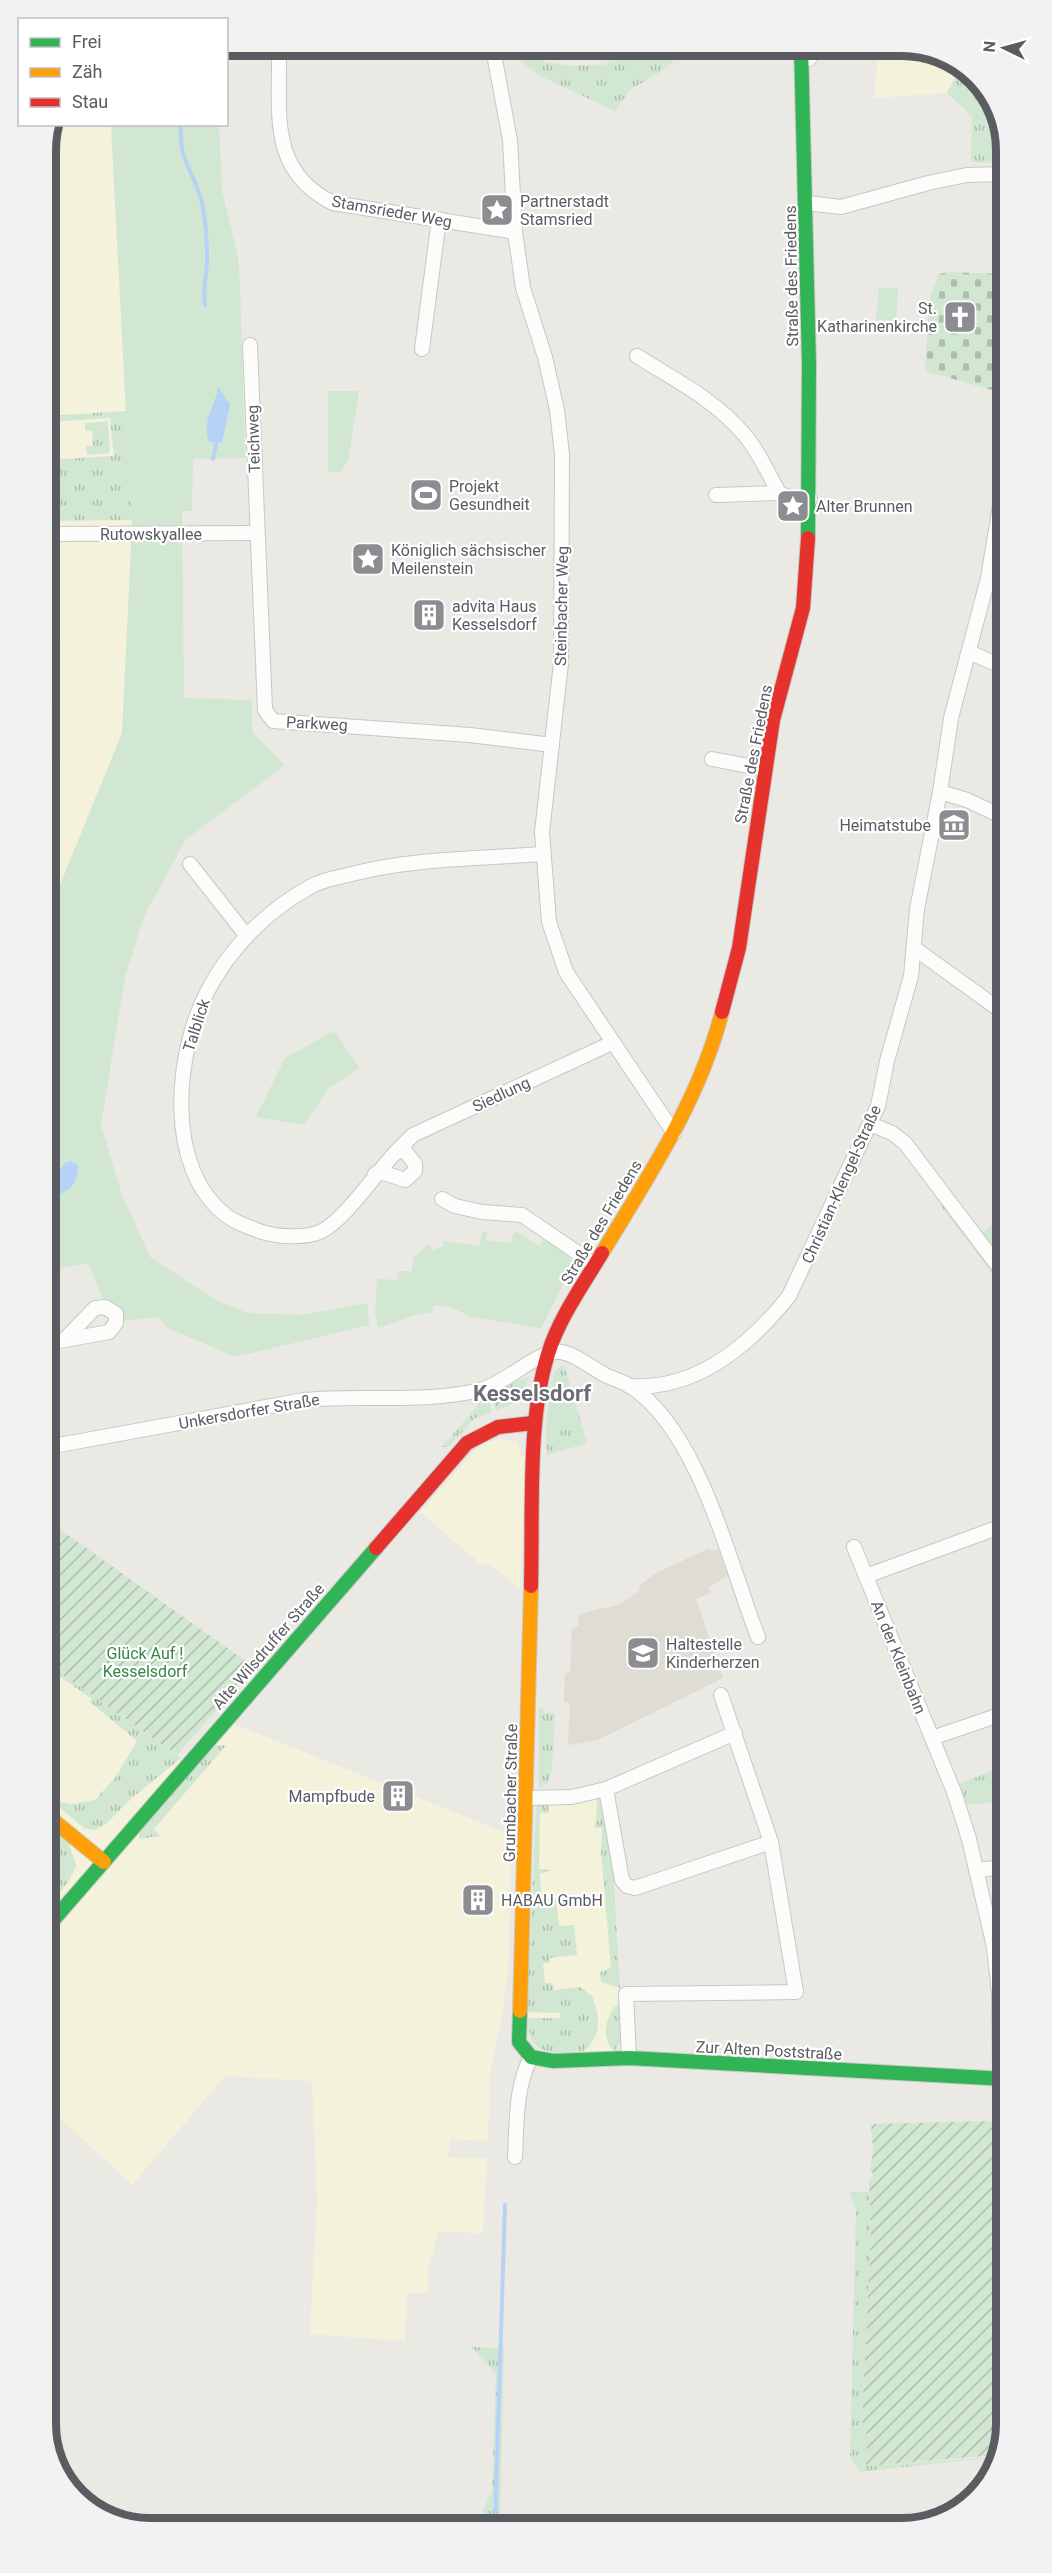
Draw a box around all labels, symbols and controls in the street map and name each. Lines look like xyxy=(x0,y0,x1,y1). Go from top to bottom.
legend xyxy=(18,18,228,126)
north arrow xyxy=(974,18,1034,78)
text: Frei xyxy=(72,31,102,52)
text: N xyxy=(980,40,1000,53)
text: Zäh xyxy=(72,61,103,82)
text: Stau xyxy=(72,91,108,112)
street label: Stamsrieder Weg xyxy=(330,192,454,231)
place icon: Partnerstadt Stamsried xyxy=(479,192,515,228)
place label: Partnerstadt Stamsried xyxy=(520,192,609,229)
street label: Straße des Friedens xyxy=(781,205,802,347)
place label: St. Katharinenkirche xyxy=(817,299,937,336)
church icon: St. Katharinenkirche xyxy=(942,299,978,335)
street label: Teichweg xyxy=(243,405,264,473)
sports icon: Projekt Gesundheit xyxy=(408,477,444,513)
place label: Projekt Gesundheit xyxy=(449,477,530,514)
place icon: Alter Brunnen xyxy=(775,488,811,524)
place label: Alter Brunnen xyxy=(816,497,913,516)
street label: Rutowskyallee xyxy=(100,525,202,544)
place icon: Königlich sächsischer Meilenstein xyxy=(350,541,386,577)
place label: Königlich sächsischer Meilenstein xyxy=(391,541,547,578)
street label: Steinbacher Weg xyxy=(551,546,572,666)
building icon: advita Haus Kesselsdorf xyxy=(411,597,447,633)
place label: advita Haus Kesselsdorf xyxy=(452,597,537,634)
street label: Straße des Friedens xyxy=(731,683,776,825)
street label: Parkweg xyxy=(286,712,348,735)
museum icon: Heimatstube xyxy=(936,807,972,843)
place label: Heimatstube xyxy=(839,816,931,835)
street label: Talblick xyxy=(179,995,214,1054)
street label: Siedlung xyxy=(469,1073,533,1116)
street label: Christian-Klengel-Straße xyxy=(798,1102,885,1266)
street label: Straße des Friedens xyxy=(557,1157,646,1288)
district label: Kesselsdorf xyxy=(473,1381,591,1406)
street label: Unkersdorfer Straße xyxy=(177,1390,321,1433)
street label: Alte Wilsdruffer Straße xyxy=(208,1579,328,1713)
street label: An der Kleinbahn xyxy=(867,1598,930,1717)
school or university icon: Haltestelle Kinderherzen xyxy=(625,1635,661,1671)
place label: Haltestelle Kinderherzen xyxy=(666,1635,760,1672)
park label: Glück Auf ! Kesselsdorf xyxy=(103,1644,188,1681)
street label: Grumbacher Straße xyxy=(500,1724,521,1862)
building icon: Mampfbude xyxy=(380,1778,416,1814)
place label: Mampfbude xyxy=(288,1787,375,1806)
building icon: HABAU GmbH xyxy=(460,1882,496,1918)
place label: HABAU GmbH xyxy=(501,1891,603,1910)
street label: Zur Alten Poststraße xyxy=(695,2037,843,2064)

